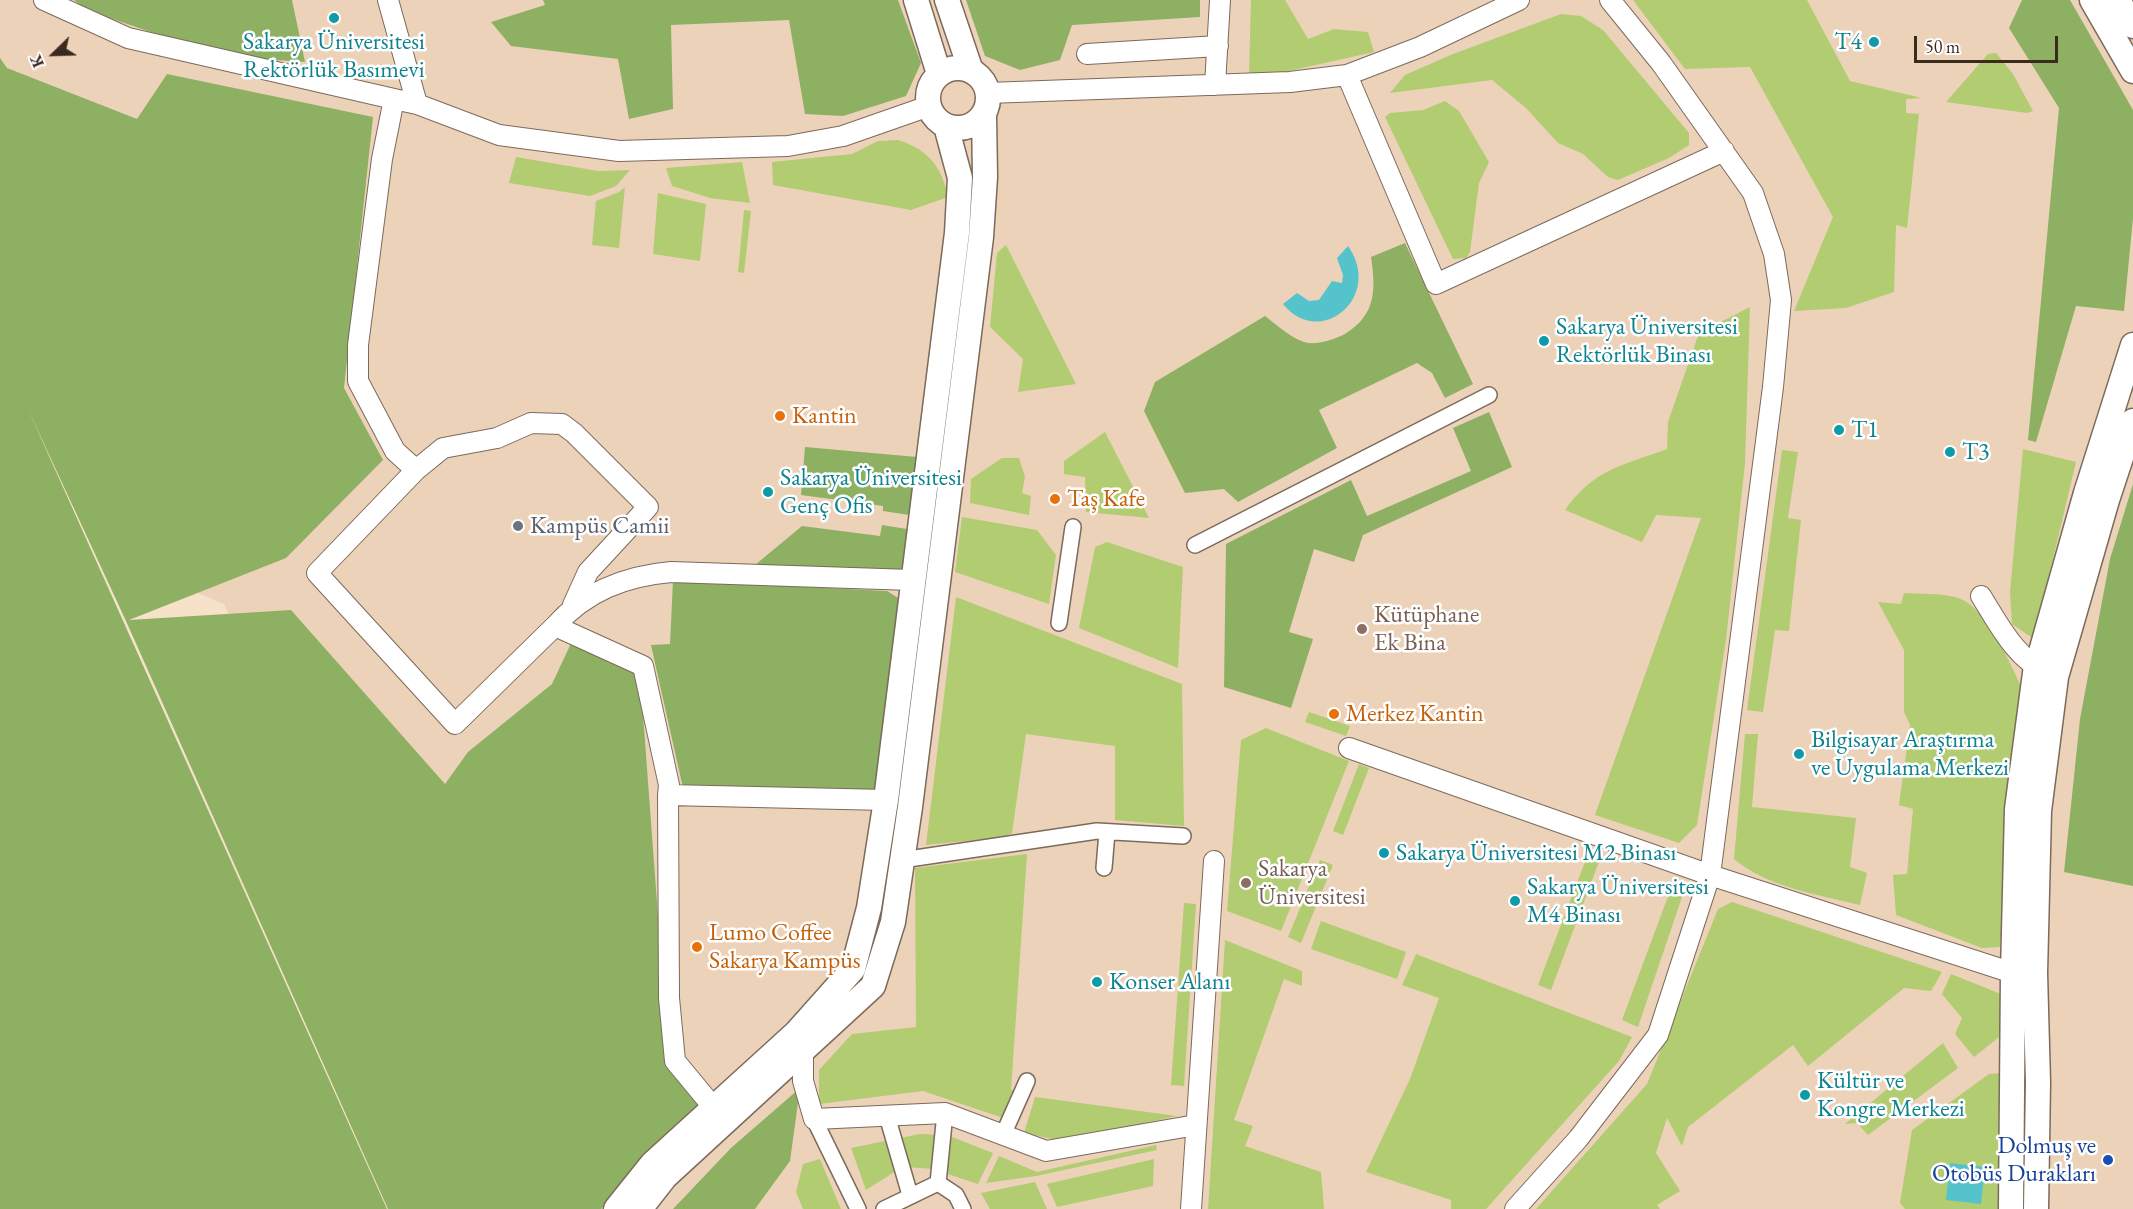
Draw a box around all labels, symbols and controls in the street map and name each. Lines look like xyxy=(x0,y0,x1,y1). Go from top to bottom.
marker: Sakarya Üniversitesi Rektörlük Basımevi xyxy=(327,11,341,25)
north arrow xyxy=(24,24,84,84)
scale bar xyxy=(1917,24,2061,62)
place label: Sakarya Üniversitesi Rektörlük Basımevi xyxy=(243,28,425,84)
place label: T4 xyxy=(1834,28,1862,56)
marker: T4 xyxy=(1867,35,1881,49)
text: 50 m xyxy=(1925,35,1960,58)
text: K xyxy=(25,52,49,71)
place label: Sakarya Üniversitesi Rektörlük Binası xyxy=(1556,313,1738,369)
marker: Sakarya Üniversitesi Rektörlük Binası xyxy=(1537,334,1551,348)
place label: Kantin xyxy=(792,402,857,430)
marker: Kantin xyxy=(773,409,787,423)
place label: T1 xyxy=(1851,416,1879,444)
marker: T1 xyxy=(1832,423,1846,437)
place label: T3 xyxy=(1962,438,1990,466)
marker: T3 xyxy=(1943,445,1957,459)
place label: Sakarya Üniversitesi Genç Ofis xyxy=(780,464,962,520)
marker: Sakarya Üniversitesi Genç Ofis xyxy=(761,485,775,499)
place label: Taş Kafe xyxy=(1067,485,1145,513)
marker: Taş Kafe xyxy=(1048,492,1062,506)
place label: Kampüs Camii xyxy=(530,512,669,540)
marker: Kampüs Camii xyxy=(511,519,525,533)
place label: Kütüphane Ek Bina xyxy=(1374,601,1479,657)
marker: Kütüphane Ek Bina xyxy=(1355,622,1369,636)
place label: Merkez Kantin xyxy=(1346,700,1484,728)
marker: Merkez Kantin xyxy=(1327,707,1341,721)
place label: Bilgisayar Araştırma ve Uygulama Merkezi xyxy=(1811,726,2009,782)
marker: Bilgisayar Araştırma ve Uygulama Merkezi xyxy=(1792,747,1806,761)
place label: Sakarya Üniversitesi M2 Binası xyxy=(1396,839,1676,867)
marker: Sakarya Üniversitesi M2 Binası xyxy=(1377,846,1391,860)
place label: Sakarya Üniversitesi xyxy=(1258,855,1366,911)
place label: Sakarya Üniversitesi M4 Binası xyxy=(1527,873,1709,929)
marker: Sakarya Üniversitesi xyxy=(1239,876,1253,890)
marker: Sakarya Üniversitesi M4 Binası xyxy=(1508,894,1522,908)
place label: Lumo Coffee Sakarya Kampüs xyxy=(709,919,861,975)
marker: Lumo Coffee Sakarya Kampüs xyxy=(690,940,704,954)
place label: Konser Alanı xyxy=(1109,968,1230,996)
marker: Konser Alanı xyxy=(1090,975,1104,989)
place label: Kültür ve Kongre Merkezi xyxy=(1817,1067,1965,1123)
marker: Kültür ve Kongre Merkezi xyxy=(1798,1088,1812,1102)
place label: Dolmuş ve Otobüs Durakları xyxy=(1932,1132,2096,1188)
marker: Dolmuş ve Otobüs Durakları xyxy=(2101,1153,2115,1167)

